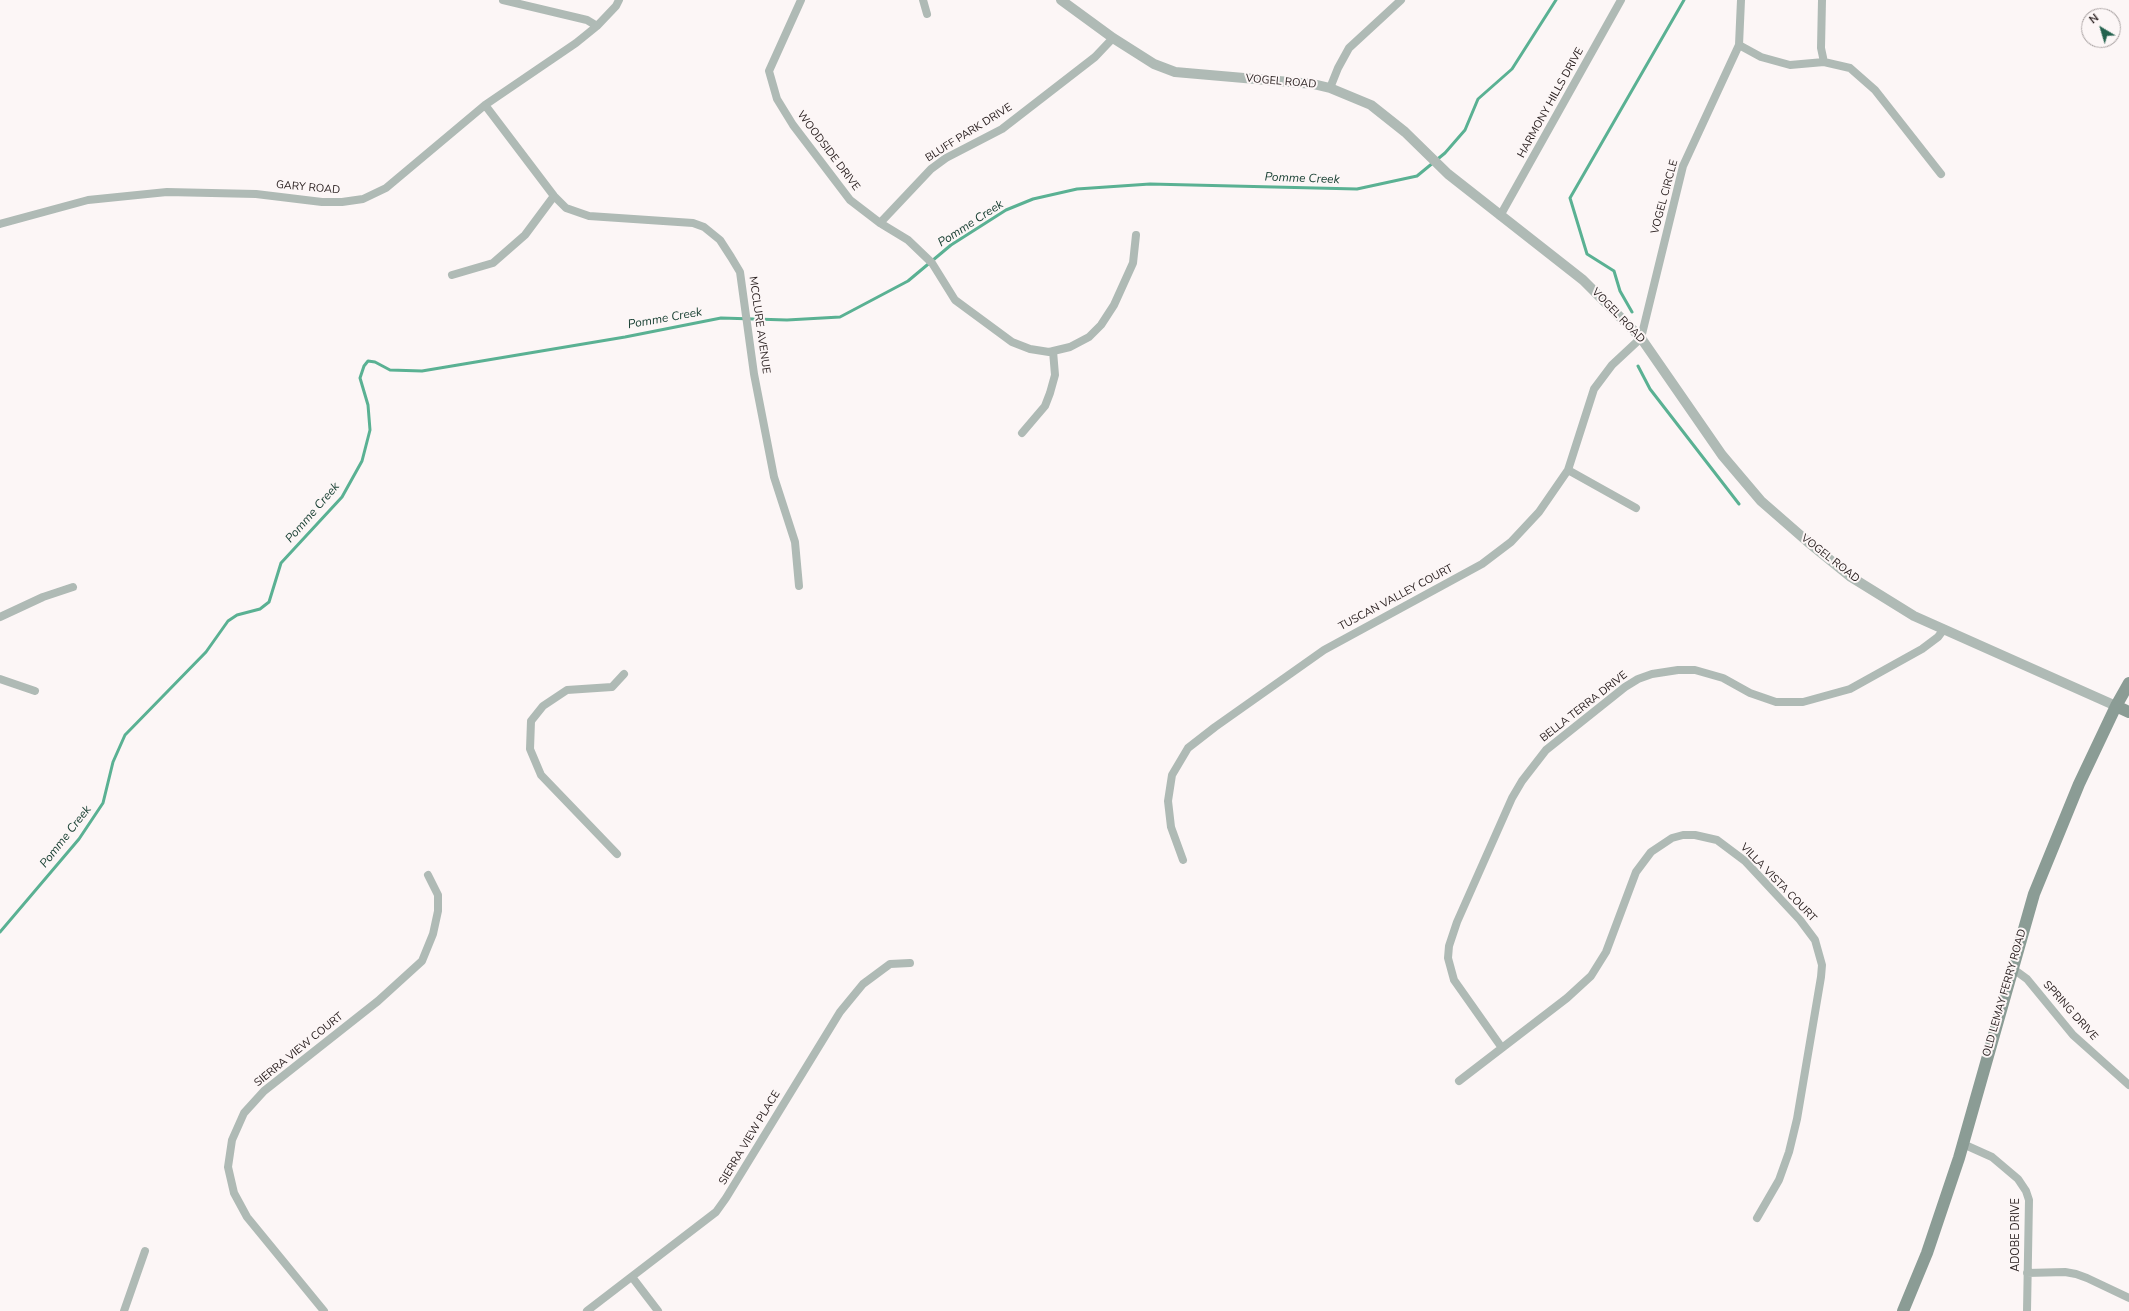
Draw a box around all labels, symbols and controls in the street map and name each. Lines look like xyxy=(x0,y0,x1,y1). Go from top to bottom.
north arrow xyxy=(2081,8,2121,48)
text: N xyxy=(2086,10,2102,27)
street label: HARMONY HILLS DRIVE xyxy=(1515,46,1587,160)
street label: VOGEL ROAD xyxy=(1245,72,1317,92)
street label: BLUFF PARK DRIVE xyxy=(923,101,1015,165)
street label: WOODSIDE DRIVE xyxy=(794,109,862,193)
street label: VOGEL CIRCLE xyxy=(1649,158,1681,236)
water label: Pomme Creek xyxy=(1264,170,1340,188)
street label: GARY ROAD xyxy=(275,179,341,197)
water label: Pomme Creek xyxy=(936,198,1006,250)
street label: MCCLURE AVENUE xyxy=(746,275,772,375)
street label: VOGEL ROAD xyxy=(1589,286,1647,346)
water label: Pomme Creek xyxy=(627,305,703,333)
water label: Pomme Creek xyxy=(283,480,343,546)
street label: VOGEL ROAD xyxy=(1798,532,1862,586)
street label: TUSCAN VALLEY COURT xyxy=(1337,562,1455,634)
street label: BELLA TERRA DRIVE xyxy=(1538,669,1630,745)
water label: Pomme Creek xyxy=(37,803,95,871)
street label: VILLA VISTA COURT xyxy=(1737,841,1819,925)
street label: OLD LEMAY FERRY ROAD xyxy=(1980,928,2030,1058)
street label: SPRING DRIVE xyxy=(2040,979,2100,1043)
street label: SIERRA VIEW COURT xyxy=(252,1010,346,1090)
street label: SIERRA VIEW PLACE xyxy=(717,1089,783,1187)
street label: ADOBE DRIVE xyxy=(2009,1198,2023,1272)

